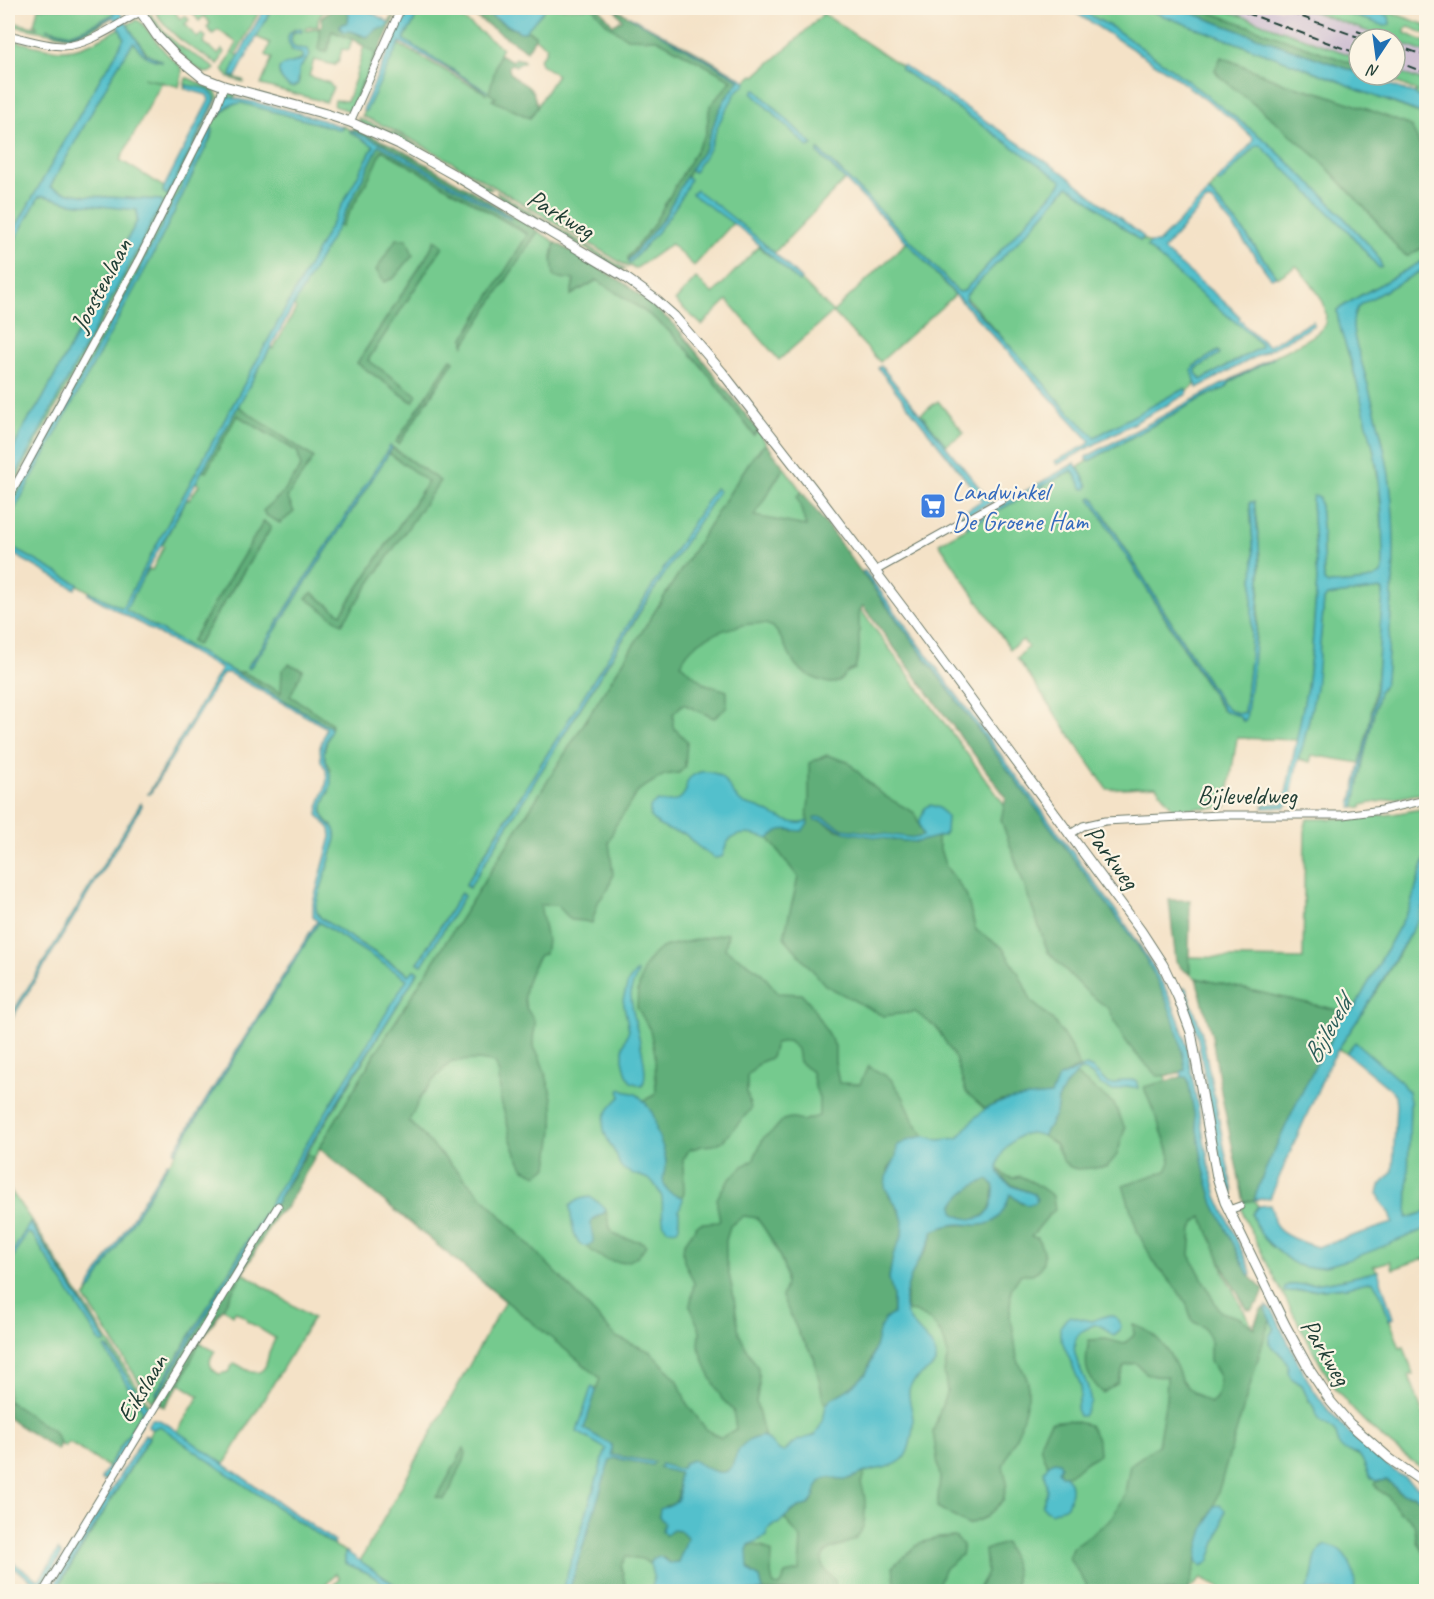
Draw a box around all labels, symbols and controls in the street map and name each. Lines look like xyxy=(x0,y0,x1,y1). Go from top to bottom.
north arrow xyxy=(1347,27,1407,87)
text: N xyxy=(1364,59,1381,81)
street label: Parkweg xyxy=(521,181,602,248)
street label: Joostenlaan xyxy=(62,232,140,339)
place label: Landwinkel De Groene Ham xyxy=(952,475,1089,538)
supermarket icon: Landwinkel De Groene Ham xyxy=(918,491,948,521)
street label: Bijleveldweg xyxy=(1197,779,1299,812)
street label: Parkweg xyxy=(1077,818,1148,897)
water label: Bijleveld xyxy=(1295,983,1364,1069)
street label: Parkweg xyxy=(1293,1312,1360,1393)
street label: Eikslaan xyxy=(109,1347,176,1428)

